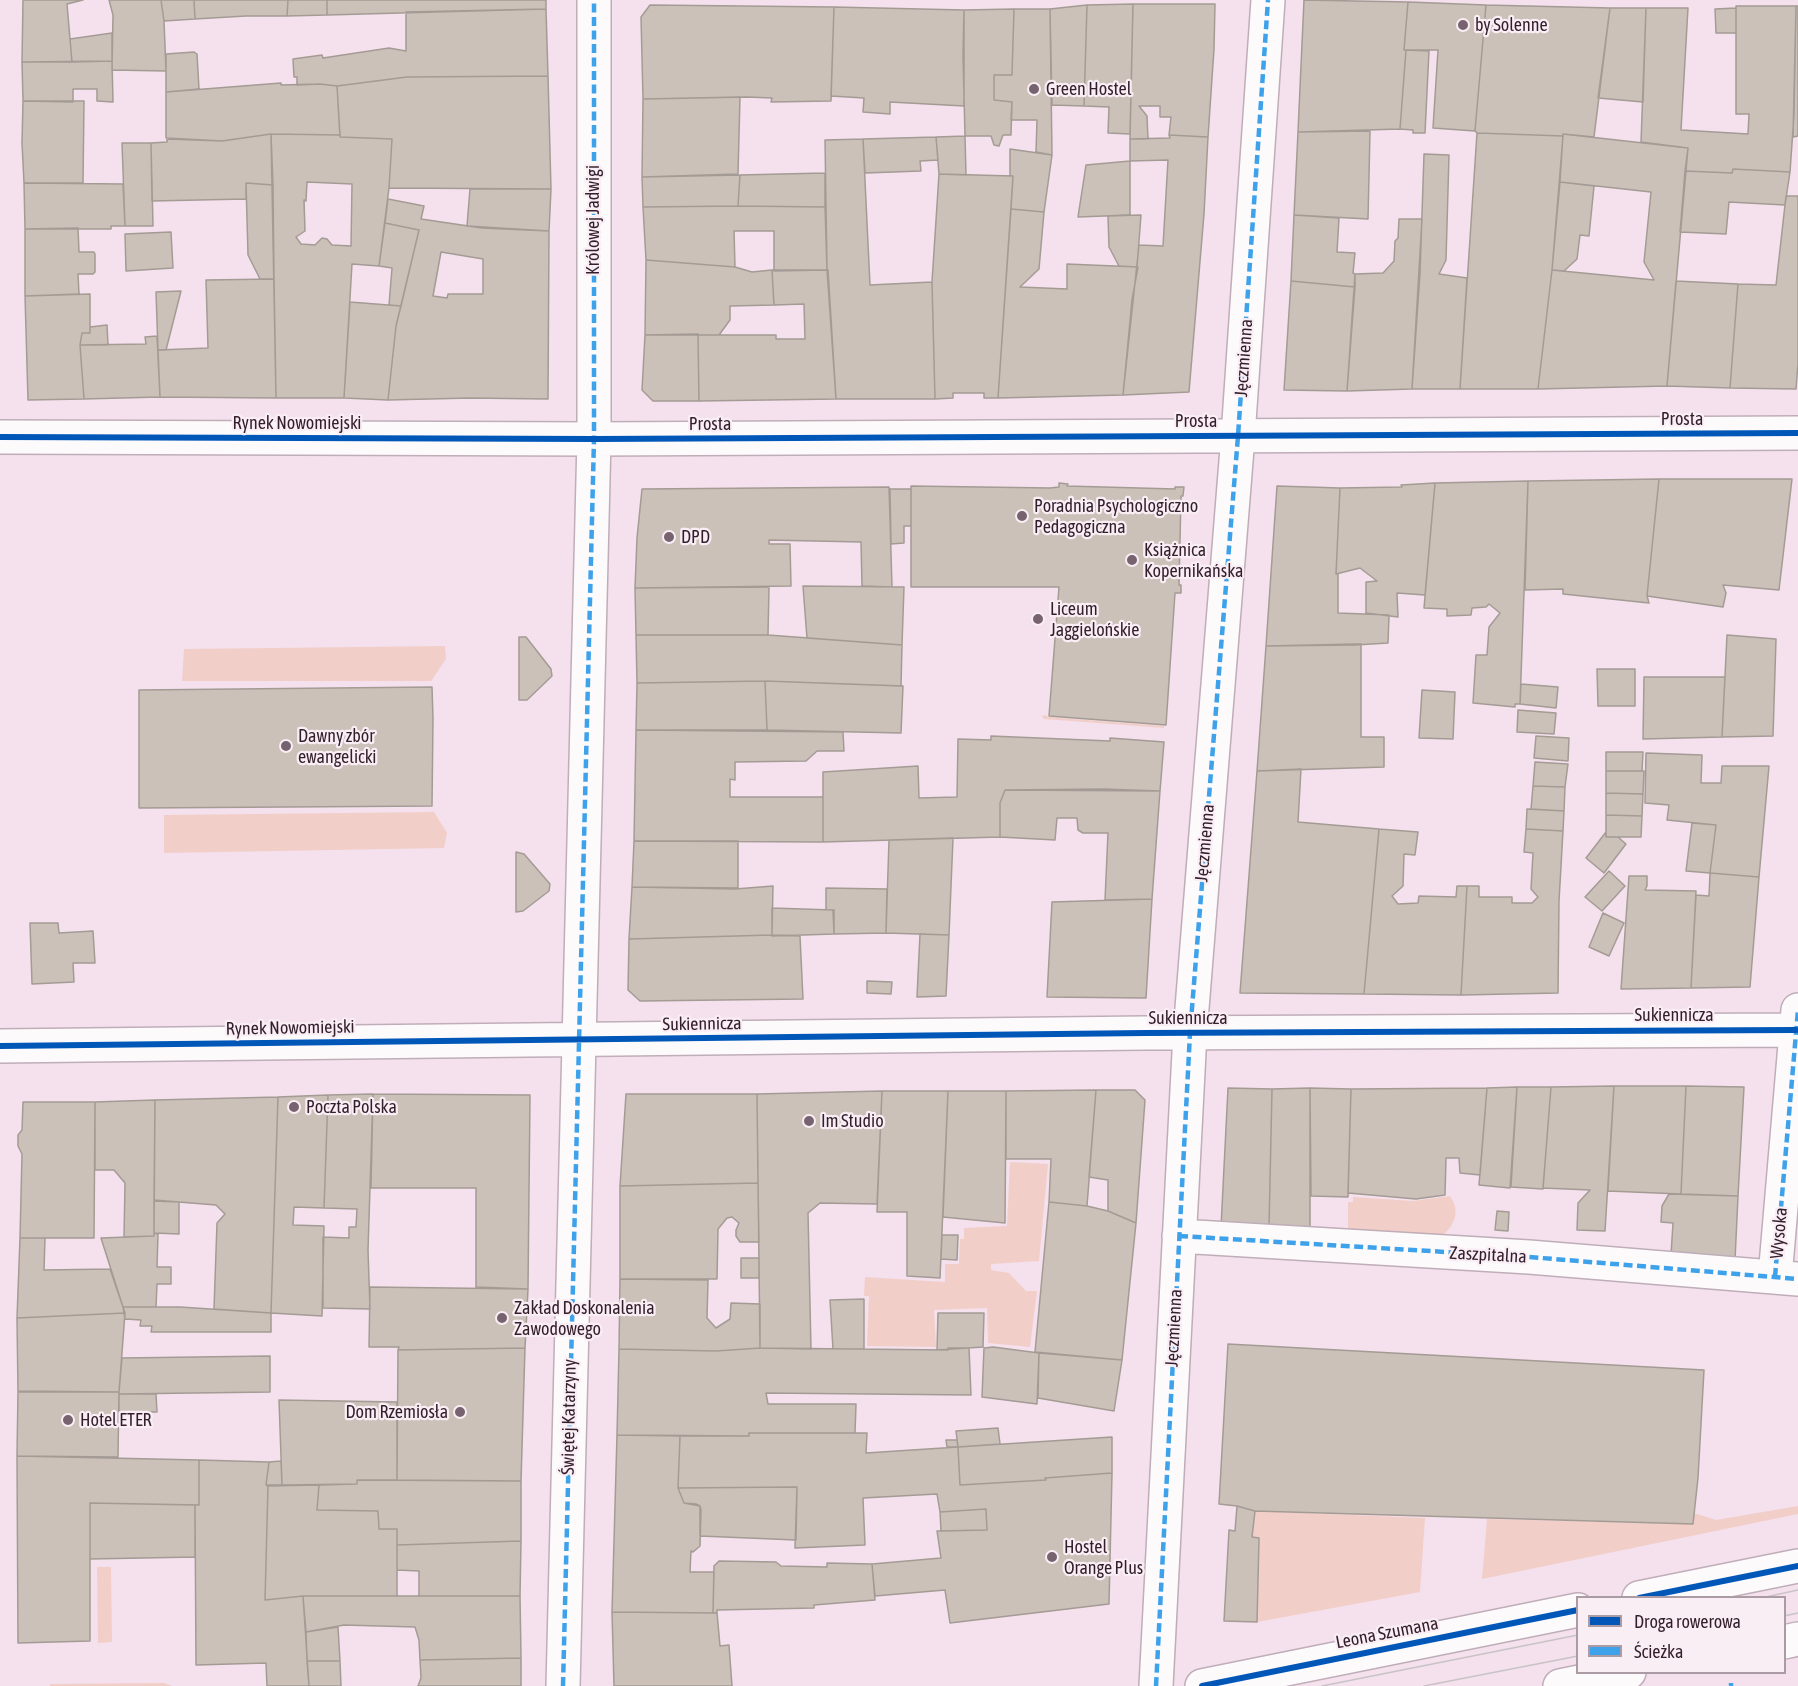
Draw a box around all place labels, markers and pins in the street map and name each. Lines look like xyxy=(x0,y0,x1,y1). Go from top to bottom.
place label: by Solenne xyxy=(1475,14,1548,36)
marker: by Solenne xyxy=(1456,18,1470,32)
place label: Green Hostel xyxy=(1046,78,1132,100)
marker: Green Hostel xyxy=(1027,82,1041,96)
place label: Poradnia Psychologiczno Pedagogiczna xyxy=(1034,495,1198,538)
marker: Poradnia Psychologiczno Pedagogiczna xyxy=(1015,509,1029,523)
place label: DPD xyxy=(681,526,710,548)
marker: DPD xyxy=(662,530,676,544)
place label: Książnica Kopernikańska xyxy=(1144,539,1243,582)
marker: Książnica Kopernikańska xyxy=(1125,553,1139,567)
place label: Liceum Jaggielońskie xyxy=(1050,598,1139,640)
marker: Liceum Jaggielońskie xyxy=(1031,612,1045,626)
place label: Dawny zbór ewangelicki xyxy=(298,725,376,768)
marker: Dawny zbór ewangelicki xyxy=(279,739,293,753)
place label: Poczta Polska xyxy=(306,1096,397,1118)
marker: Poczta Polska xyxy=(287,1100,301,1114)
place label: Im Studio xyxy=(821,1110,884,1132)
marker: Im Studio xyxy=(802,1114,816,1128)
place label: Zakład Doskonalenia Zawodowego xyxy=(514,1297,655,1340)
marker: Zakład Doskonalenia Zawodowego xyxy=(495,1311,509,1325)
place label: Dom Rzemiosła xyxy=(346,1401,448,1423)
marker: Dom Rzemiosła xyxy=(453,1405,467,1419)
place label: Hotel ETER xyxy=(80,1409,152,1431)
marker: Hotel ETER xyxy=(61,1413,75,1427)
place label: Hostel Orange Plus xyxy=(1064,1536,1143,1578)
marker: Hostel Orange Plus xyxy=(1045,1550,1059,1564)

